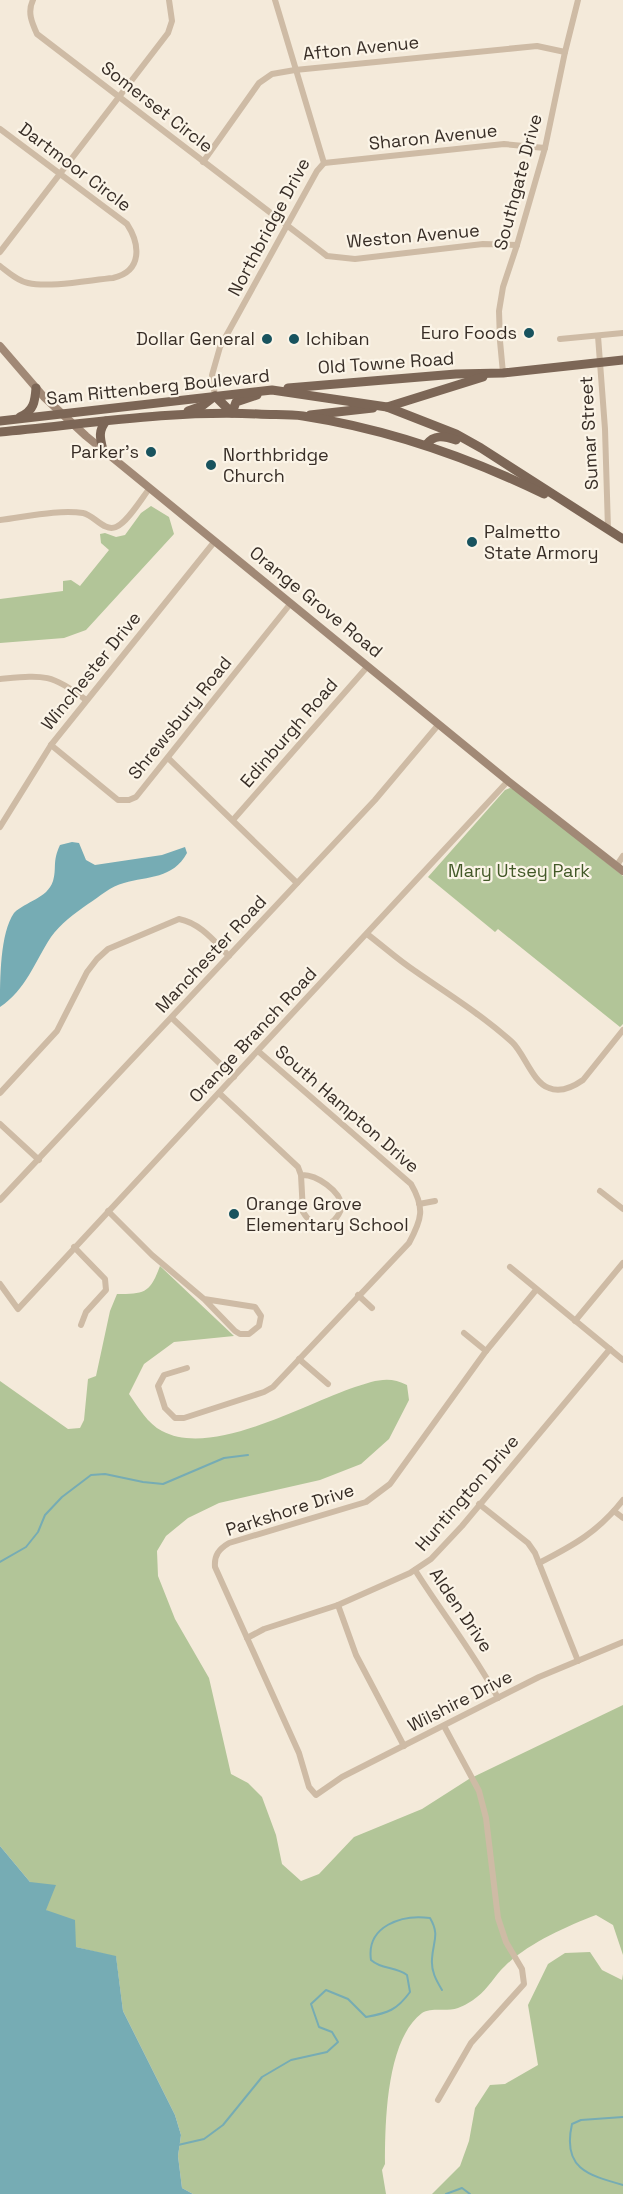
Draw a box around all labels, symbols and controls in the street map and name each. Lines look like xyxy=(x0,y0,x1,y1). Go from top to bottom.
street label: Afton Avenue xyxy=(302,30,420,65)
street label: Somerset Circle xyxy=(97,56,218,157)
street label: Southgate Drive xyxy=(488,111,547,253)
street label: Dartmoor Circle xyxy=(15,117,136,216)
street label: Sharon Avenue xyxy=(368,118,498,155)
street label: Northbridge Drive xyxy=(222,154,315,300)
street label: Weston Avenue xyxy=(345,218,480,253)
place label: Euro Foods xyxy=(421,321,517,344)
marker: Euro Foods xyxy=(522,326,536,340)
place label: Dollar General xyxy=(136,327,255,350)
place label: Ichiban xyxy=(306,327,370,350)
marker: Dollar General xyxy=(260,332,274,346)
marker: Ichiban xyxy=(287,332,301,346)
street label: Old Towne Road xyxy=(317,346,455,379)
street label: Sam Rittenberg Boulevard xyxy=(45,363,271,410)
street label: Sumar Street xyxy=(574,375,603,491)
place label: Parker's xyxy=(71,440,139,463)
place label: Northbridge Church xyxy=(223,443,329,487)
marker: Parker's xyxy=(144,445,158,459)
marker: Northbridge Church xyxy=(204,458,218,472)
place label: Palmetto State Armory xyxy=(484,520,599,564)
marker: Palmetto State Armory xyxy=(465,535,479,549)
street label: Orange Grove Road xyxy=(245,541,388,662)
street label: Winchester Drive xyxy=(36,607,146,735)
street label: Shrewsbury Road xyxy=(123,651,236,784)
street label: Edinburgh Road xyxy=(235,673,342,792)
park label: Mary Utsey Park xyxy=(448,859,590,882)
street label: Manchester Road xyxy=(150,890,271,1017)
street label: Orange Branch Road xyxy=(184,962,321,1107)
street label: South Hampton Drive xyxy=(270,1040,424,1178)
place label: Orange Grove Elementary School xyxy=(246,1192,409,1236)
marker: Orange Grove Elementary School xyxy=(227,1207,241,1221)
street label: Huntington Drive xyxy=(410,1430,523,1556)
street label: Parkshore Drive xyxy=(223,1478,357,1541)
street label: Alden Drive xyxy=(425,1563,498,1656)
street label: Wilshire Drive xyxy=(404,1664,516,1737)

